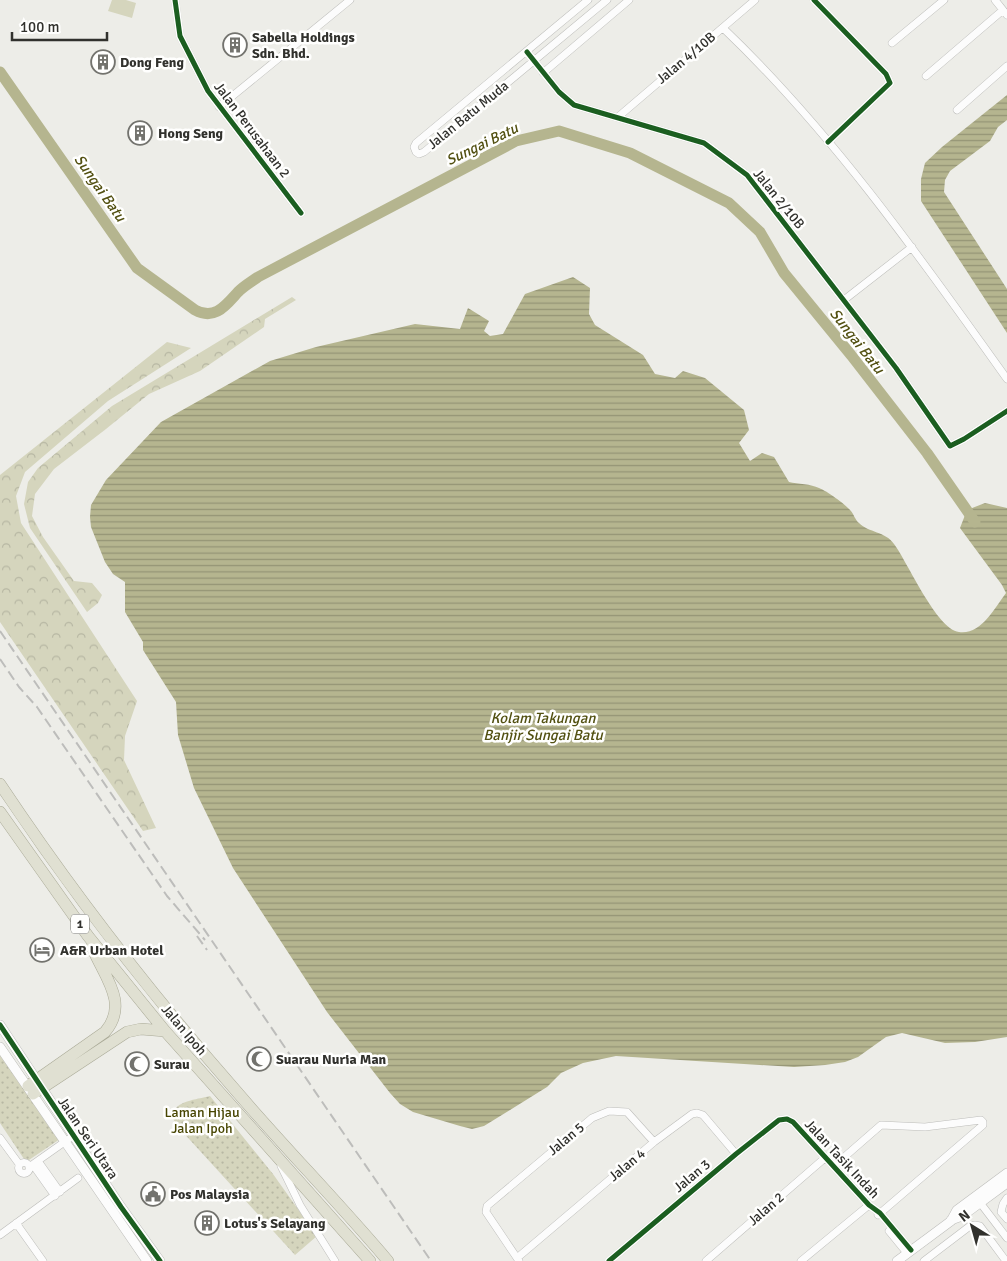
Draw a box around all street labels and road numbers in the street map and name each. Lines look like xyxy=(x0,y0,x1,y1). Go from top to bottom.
street label: Jalan 4/10B xyxy=(653,28,719,88)
street label: Jalan Batu Muda xyxy=(424,77,512,153)
street label: Jalan Perusahaan 2 xyxy=(210,79,294,181)
street label: Jalan 2/10B xyxy=(750,166,808,232)
road number: 1 xyxy=(71,914,89,934)
street label: Jalan Ipoh xyxy=(158,1001,210,1059)
street label: Jalan Seri Utara xyxy=(54,1094,122,1182)
street label: Jalan Tasik Indah xyxy=(801,1116,883,1202)
street label: Jalan 5 xyxy=(544,1119,588,1159)
street label: Jalan 4 xyxy=(605,1145,649,1185)
street label: Jalan 3 xyxy=(670,1156,714,1196)
street label: Jalan 2 xyxy=(744,1189,788,1229)

